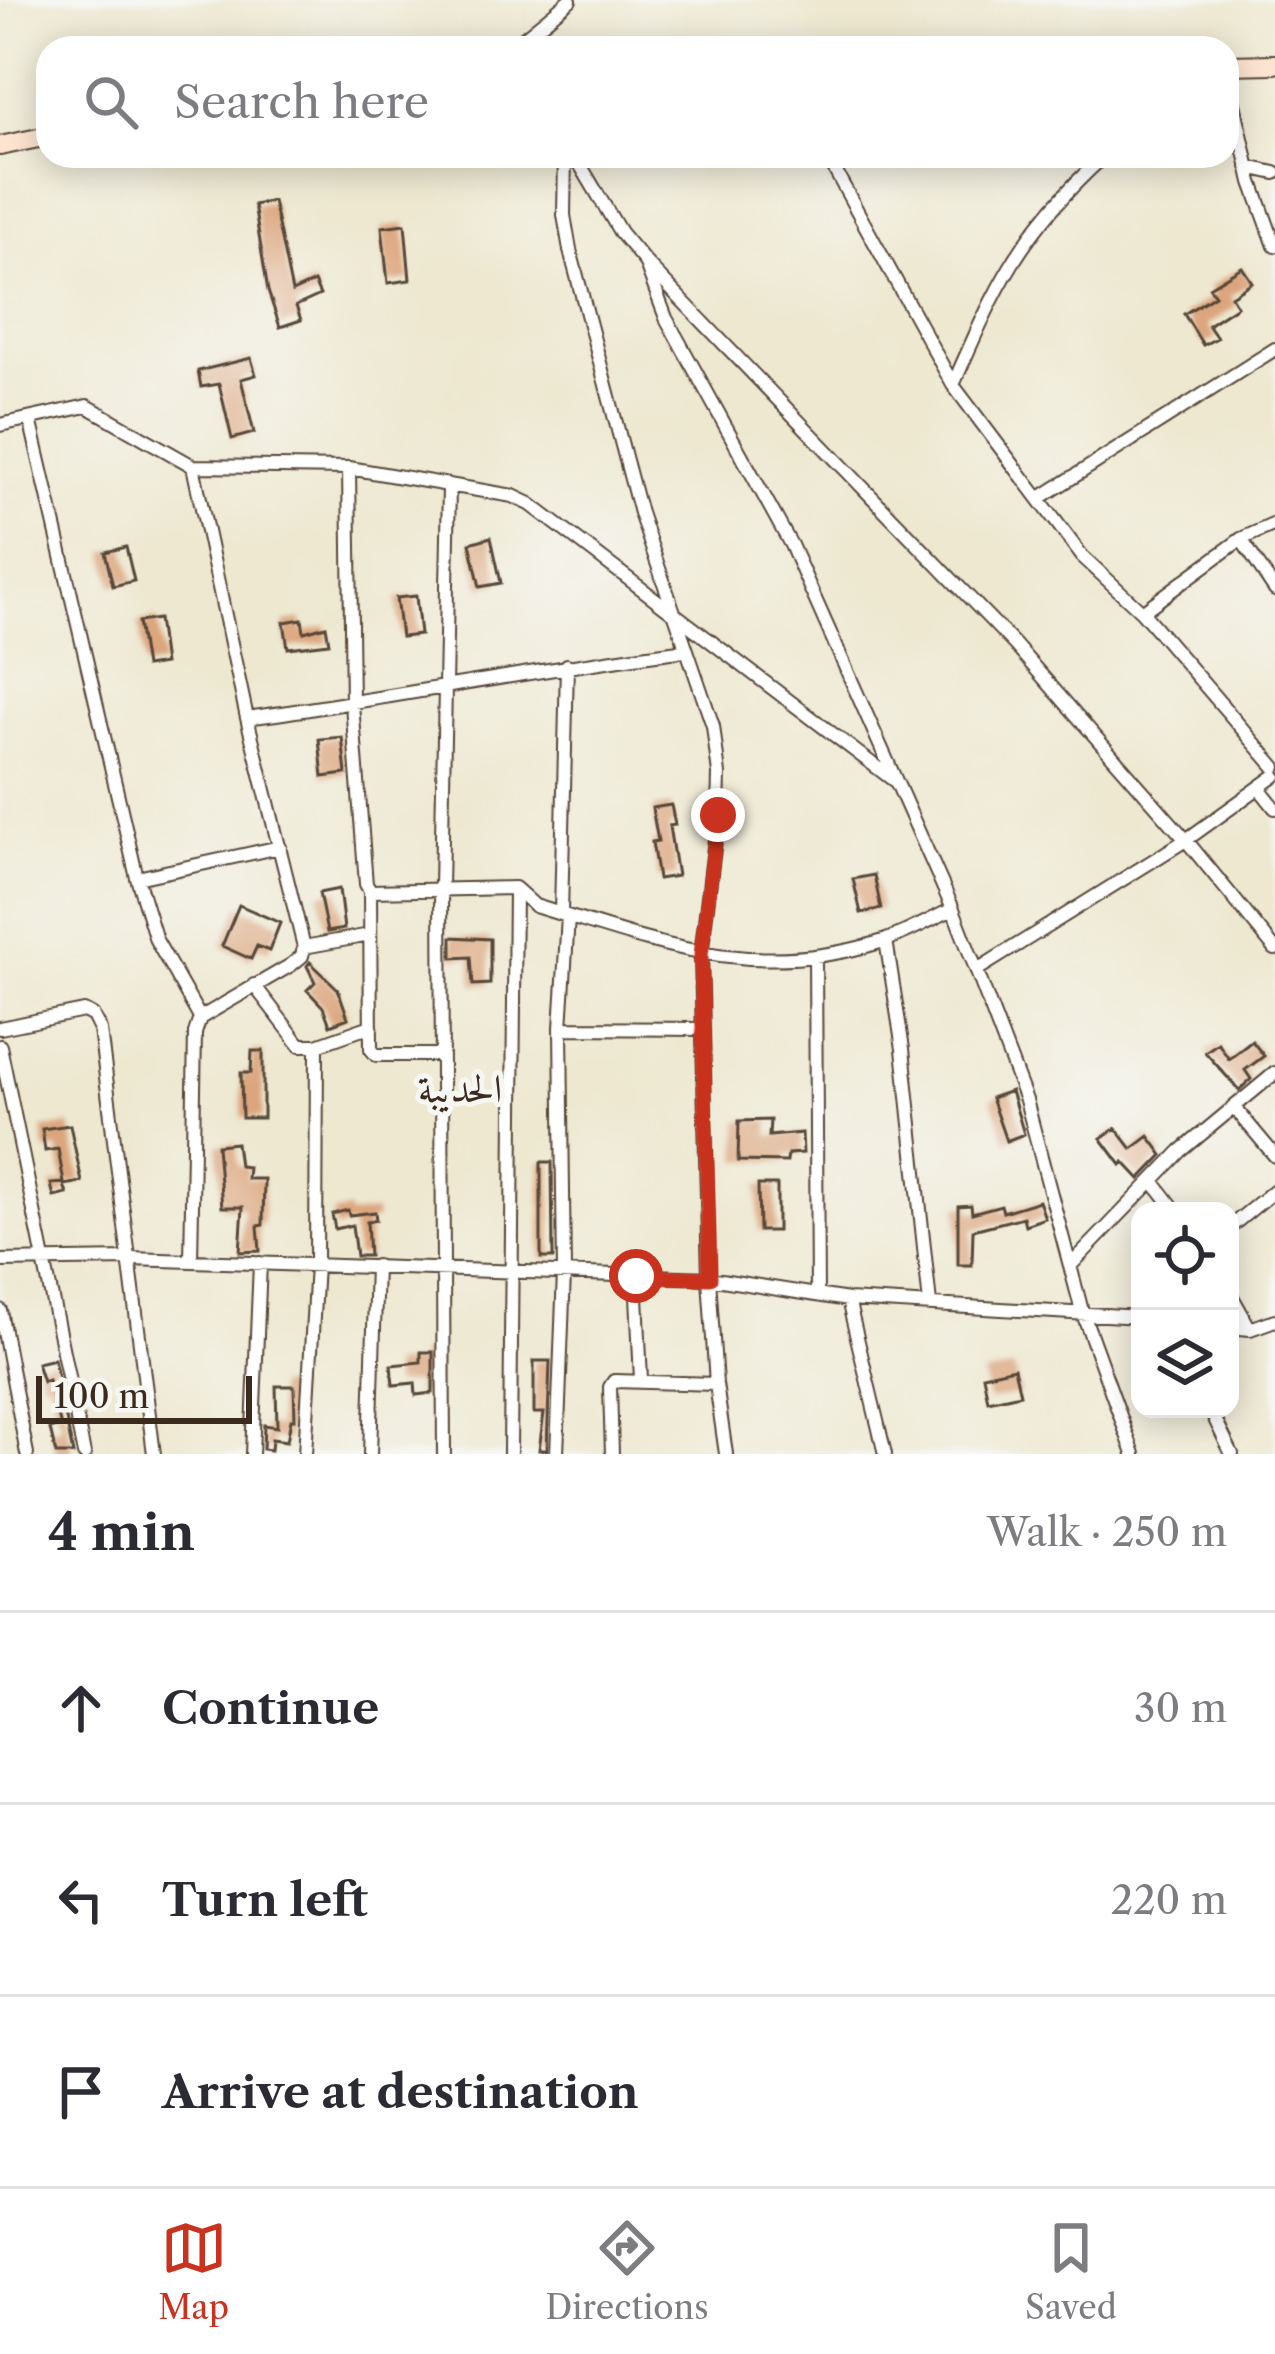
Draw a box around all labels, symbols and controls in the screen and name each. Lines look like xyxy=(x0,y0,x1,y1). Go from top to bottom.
search box xyxy=(36,36,1239,168)
icon: search xyxy=(78,69,144,135)
text: Search here xyxy=(174,74,429,130)
route end xyxy=(691,788,745,842)
district label: الحديبة xyxy=(418,1064,502,1113)
map controls xyxy=(1131,1202,1239,1418)
button: locate xyxy=(1131,1202,1239,1310)
route start xyxy=(609,1249,663,1303)
button: layers xyxy=(1131,1310,1239,1418)
scale bar xyxy=(36,1370,252,1423)
text: 100 m xyxy=(54,1376,149,1417)
text: 4 min xyxy=(48,1501,195,1563)
text: Walk · 250 m xyxy=(987,1508,1227,1556)
icon: ahead xyxy=(48,1675,114,1741)
text: Continue xyxy=(162,1680,379,1736)
text: 30 m xyxy=(1134,1684,1227,1732)
icon: left xyxy=(48,1867,114,1933)
text: Turn left xyxy=(162,1872,368,1928)
text: 220 m xyxy=(1111,1876,1227,1924)
icon: arrive xyxy=(48,2059,114,2125)
text: Arrive at destination xyxy=(162,2064,639,2120)
tab: Map xyxy=(158,2215,229,2328)
tab: Directions xyxy=(546,2215,709,2328)
tab: Saved xyxy=(1025,2215,1117,2328)

